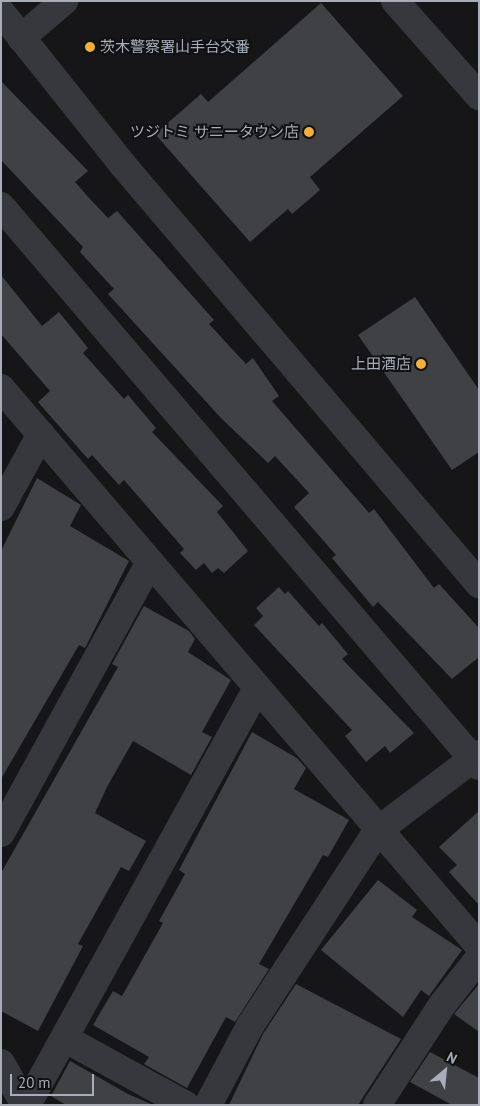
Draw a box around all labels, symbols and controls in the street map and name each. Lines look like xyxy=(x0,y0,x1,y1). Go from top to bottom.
place label: 茨木警察署山手台交番 xyxy=(100,38,250,56)
marker: 茨木警察署山手台交番 xyxy=(84,41,96,53)
place label: ツジトミ サニータウン店 xyxy=(130,123,299,141)
marker: ツジトミ サニータウン店 xyxy=(303,126,315,138)
place label: 上田酒店 xyxy=(351,355,411,373)
marker: 上田酒店 xyxy=(415,358,427,370)
north arrow xyxy=(420,1046,470,1096)
text: N xyxy=(444,1048,460,1068)
scale bar xyxy=(12,1064,96,1096)
text: 20 m xyxy=(18,1073,51,1092)

